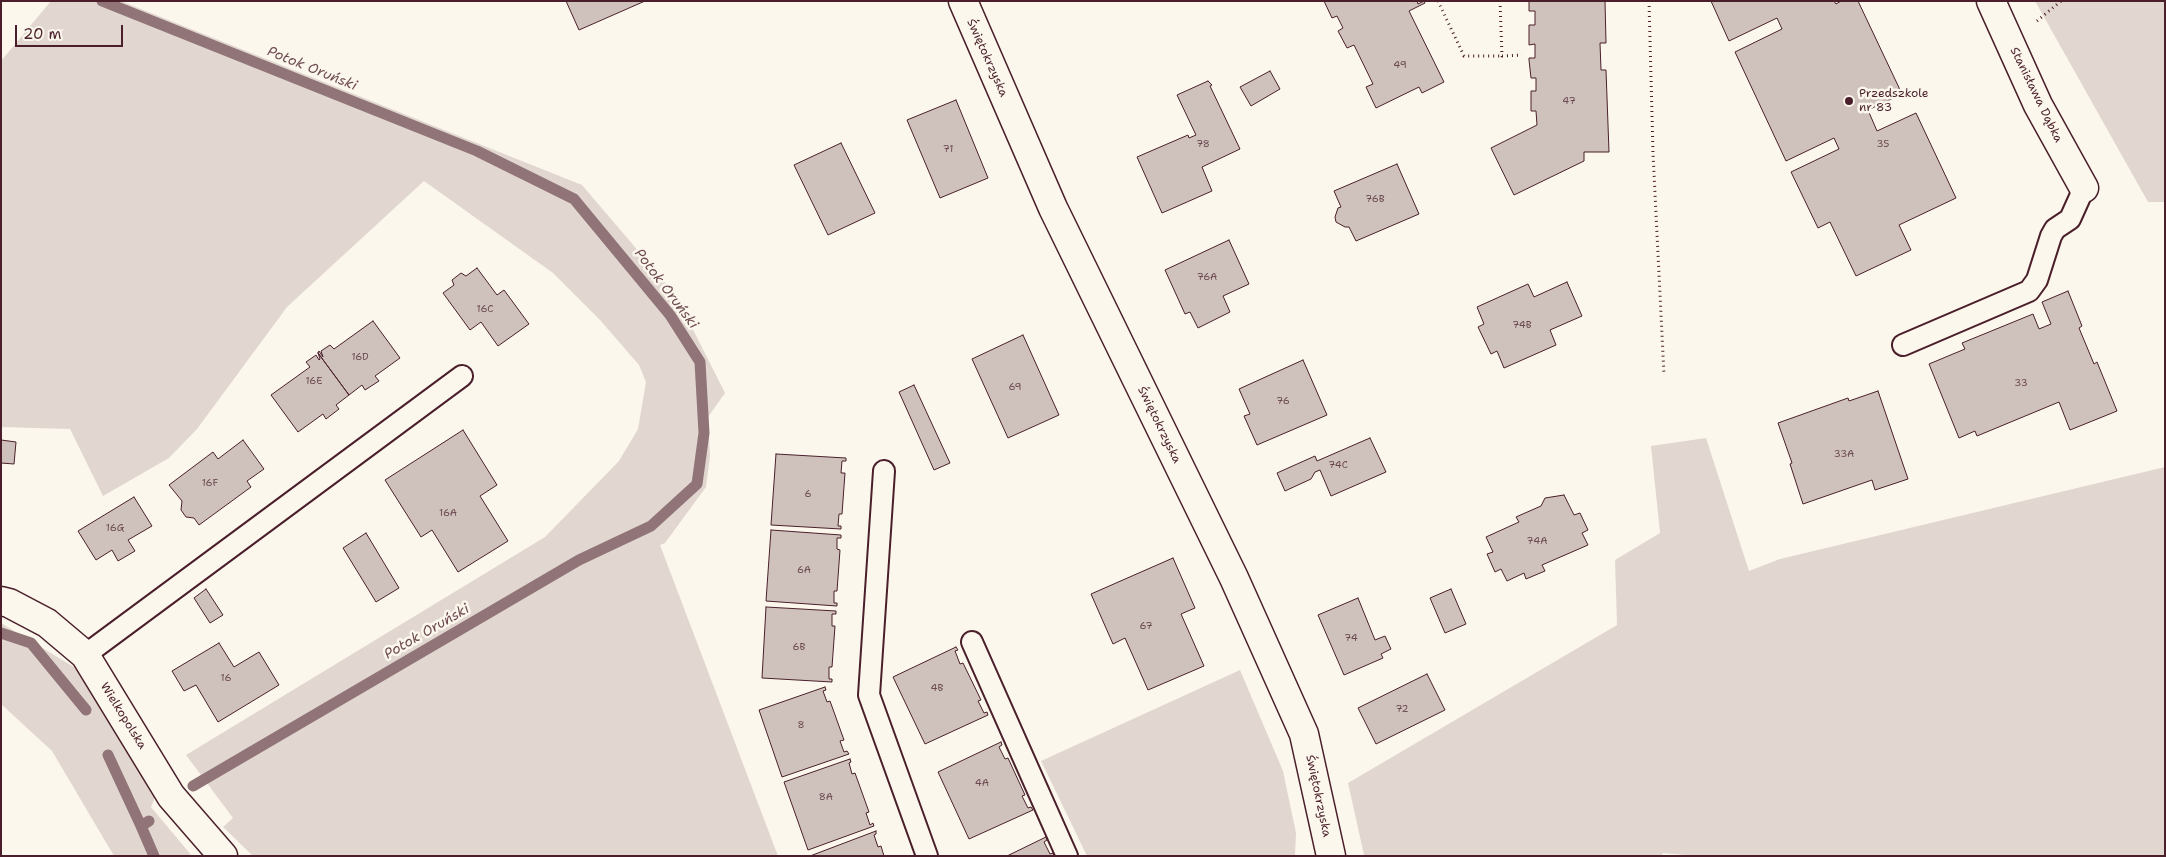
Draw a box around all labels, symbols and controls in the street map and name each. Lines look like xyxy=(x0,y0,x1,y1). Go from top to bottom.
scale bar xyxy=(18,15,125,47)
street label: Świętokrzyska xyxy=(963,17,1011,99)
text: 20 m xyxy=(23,24,62,44)
water label: Potok Oruński xyxy=(265,43,359,95)
street label: Stanisława Dąbka xyxy=(2007,45,2065,145)
house number: 49 xyxy=(1393,59,1407,71)
place label: Przedszkole nr 83 xyxy=(1859,87,1929,115)
house number: 47 xyxy=(1562,95,1576,107)
marker: Przedszkole nr 83 xyxy=(1843,95,1855,107)
house number: 78 xyxy=(1196,138,1210,150)
house number: 35 xyxy=(1877,138,1889,150)
house number: 71 xyxy=(943,143,953,155)
house number: 76B xyxy=(1365,193,1385,205)
water label: Potok Oruński xyxy=(631,246,701,332)
house number: 76A xyxy=(1197,271,1217,283)
house number: 16C xyxy=(477,303,493,315)
house number: 74B xyxy=(1512,319,1532,331)
house number: 16D xyxy=(351,351,369,363)
house number: 16E xyxy=(305,375,323,387)
house number: 33 xyxy=(2014,377,2028,389)
house number: 69 xyxy=(1008,381,1022,393)
street label: Świętokrzyska xyxy=(1134,384,1184,466)
house number: 76 xyxy=(1276,395,1290,407)
house number: 33A xyxy=(1834,448,1854,460)
house number: 74C xyxy=(1328,459,1348,471)
house number: 16F xyxy=(202,477,218,489)
house number: 6 xyxy=(805,488,811,500)
house number: 16A xyxy=(439,507,457,519)
house number: 16G xyxy=(106,522,124,534)
house number: 74A xyxy=(1527,535,1547,547)
house number: 6A xyxy=(797,564,811,576)
water label: Potok Oruński xyxy=(381,601,473,663)
house number: 67 xyxy=(1140,620,1152,632)
house number: 74 xyxy=(1344,632,1358,644)
house number: 6B xyxy=(793,641,805,653)
house number: 16 xyxy=(221,672,231,684)
street label: Wielkopolska xyxy=(97,680,149,752)
house number: 4B xyxy=(931,682,943,694)
house number: 72 xyxy=(1395,703,1409,715)
house number: 8 xyxy=(798,719,804,731)
street label: Świętokrzyska xyxy=(1302,754,1334,838)
house number: 4A xyxy=(975,777,989,789)
house number: 8A xyxy=(819,791,833,803)

